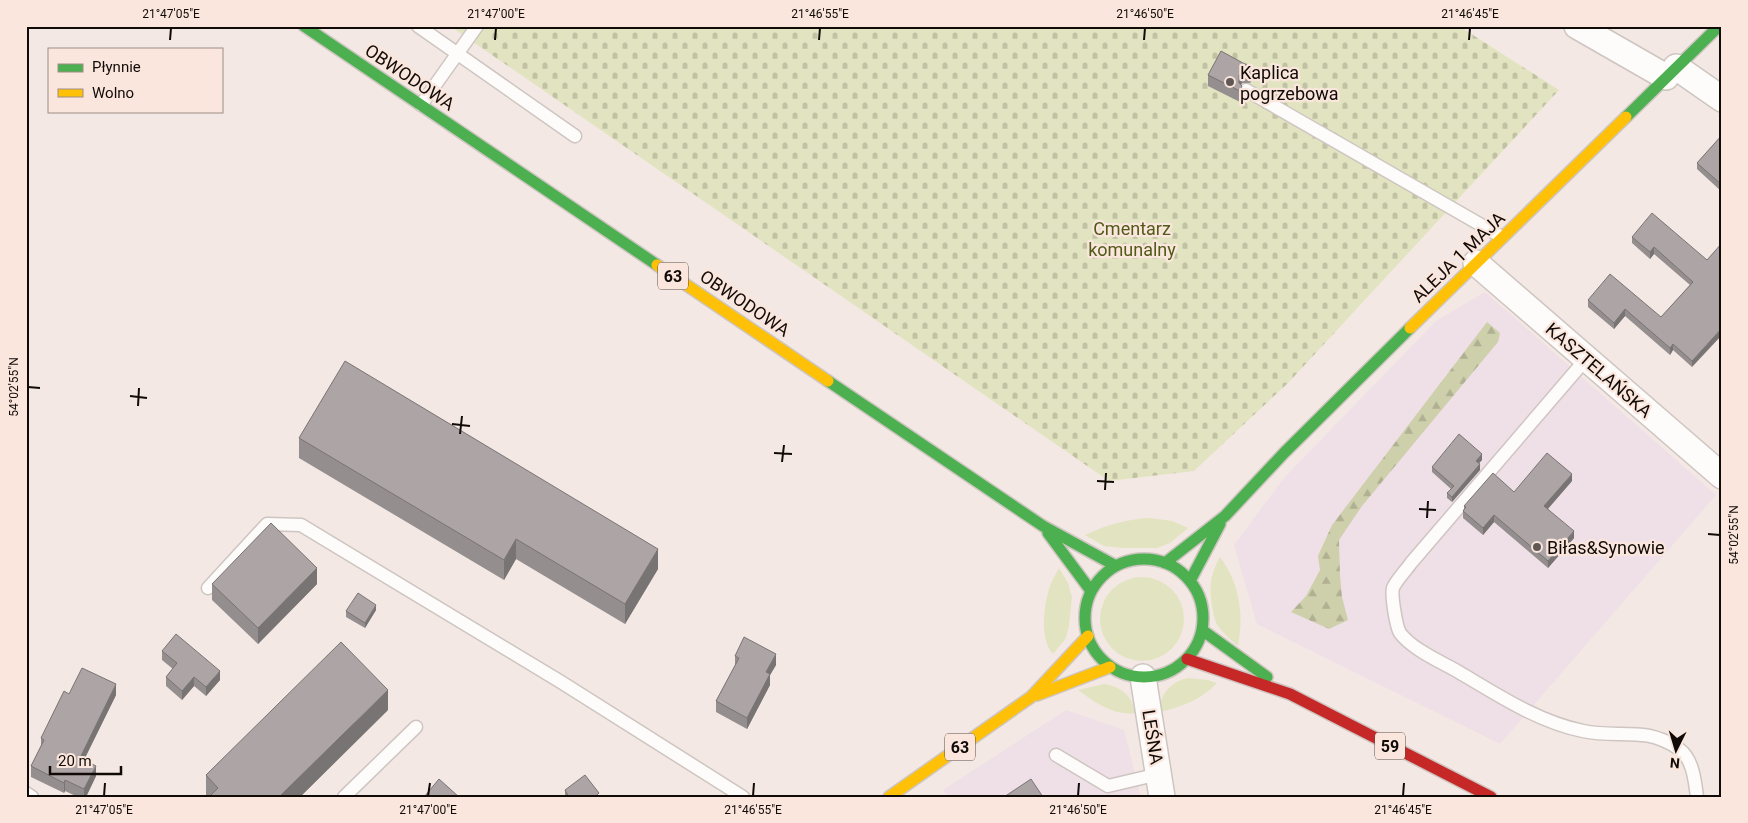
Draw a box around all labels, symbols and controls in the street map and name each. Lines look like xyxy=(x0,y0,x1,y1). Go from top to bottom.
text: 21°47'05"E xyxy=(142,7,200,21)
text: 21°47'00"E xyxy=(467,7,525,21)
text: 21°46'55"E xyxy=(791,7,849,21)
text: 21°46'50"E xyxy=(1116,7,1174,21)
text: 21°46'45"E xyxy=(1441,7,1499,21)
street label: OBWODOWA xyxy=(361,39,459,115)
legend xyxy=(48,48,222,112)
text: Płynnie xyxy=(92,58,141,76)
place label: Kaplica pogrzebowa xyxy=(1240,62,1339,104)
marker: Kaplica pogrzebowa xyxy=(1224,76,1236,88)
text: Wolno xyxy=(92,84,134,102)
street label: ALEJA 1 MAJA xyxy=(1407,207,1509,307)
park label: Cmentarz komunalny xyxy=(1088,218,1176,260)
road number: 63 xyxy=(658,262,688,290)
street label: OBWODOWA xyxy=(696,265,794,341)
street label: KASZTELAŃSKA xyxy=(1542,318,1657,422)
text: 54°02'55"N xyxy=(7,357,21,417)
text: 54°02'55"N xyxy=(1727,505,1741,565)
place label: Biłas&Synowie xyxy=(1547,537,1665,558)
marker: Biłas&Synowie xyxy=(1531,541,1543,553)
street label: LEŚNA xyxy=(1138,708,1168,766)
north arrow xyxy=(1650,726,1700,776)
road number: 59 xyxy=(1375,732,1405,759)
road number: 63 xyxy=(945,734,975,760)
scale bar xyxy=(50,743,121,775)
text: 20 m xyxy=(58,752,92,770)
text: N xyxy=(1669,755,1680,771)
text: 21°47'05"E xyxy=(75,803,133,817)
text: 21°47'00"E xyxy=(399,803,457,817)
text: 21°46'55"E xyxy=(724,803,782,817)
text: 21°46'50"E xyxy=(1049,803,1107,817)
text: 21°46'45"E xyxy=(1374,803,1432,817)

